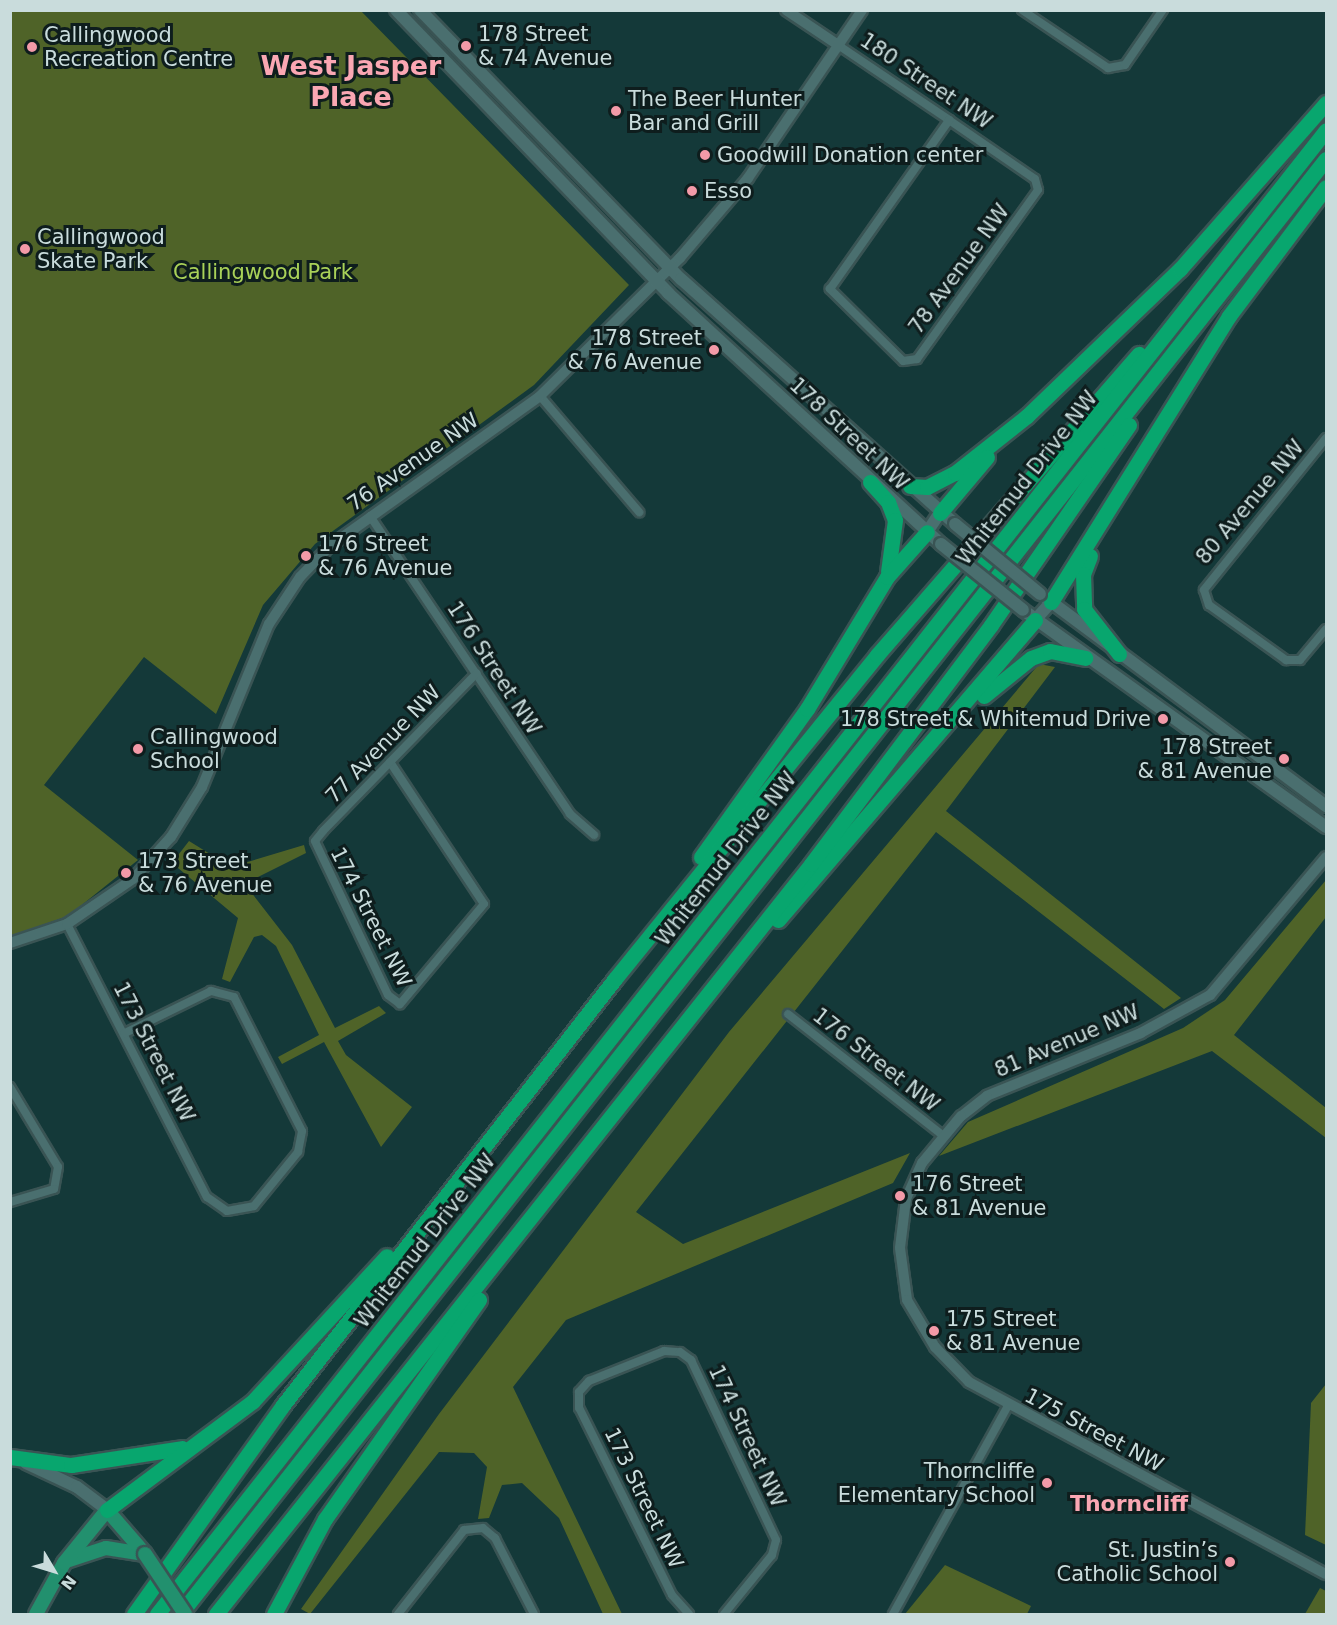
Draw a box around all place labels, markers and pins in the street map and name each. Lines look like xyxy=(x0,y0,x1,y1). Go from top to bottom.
place label: 178 Street & 74 Avenue xyxy=(478,21,612,71)
place label: Callingwood Recreation Centre xyxy=(44,22,233,72)
marker: 178 Street & 74 Avenue xyxy=(459,39,473,53)
marker: Callingwood Recreation Centre xyxy=(25,40,39,54)
place label: The Beer Hunter Bar and Grill xyxy=(628,86,801,136)
marker: The Beer Hunter Bar and Grill xyxy=(609,104,623,118)
place label: Goodwill Donation center xyxy=(717,142,983,168)
marker: Goodwill Donation center xyxy=(698,148,712,162)
place label: Esso xyxy=(704,178,752,204)
marker: Esso xyxy=(685,184,699,198)
place label: Callingwood Skate Park xyxy=(37,224,165,274)
marker: Callingwood Skate Park xyxy=(18,242,32,256)
place label: 178 Street & 76 Avenue xyxy=(568,325,702,375)
marker: 178 Street & 76 Avenue xyxy=(707,343,721,357)
place label: 176 Street & 76 Avenue xyxy=(318,531,452,581)
marker: 176 Street & 76 Avenue xyxy=(299,549,313,563)
place label: 178 Street & Whitemud Drive xyxy=(840,706,1151,732)
marker: 178 Street & Whitemud Drive xyxy=(1156,712,1170,726)
place label: Callingwood School xyxy=(150,724,278,774)
place label: 178 Street & 81 Avenue xyxy=(1138,734,1272,784)
marker: Callingwood School xyxy=(131,742,145,756)
marker: 178 Street & 81 Avenue xyxy=(1277,752,1291,766)
place label: 173 Street & 76 Avenue xyxy=(138,848,272,898)
marker: 173 Street & 76 Avenue xyxy=(119,866,133,880)
place label: 176 Street & 81 Avenue xyxy=(912,1171,1046,1221)
marker: 176 Street & 81 Avenue xyxy=(893,1189,907,1203)
place label: 175 Street & 81 Avenue xyxy=(946,1306,1080,1356)
marker: 175 Street & 81 Avenue xyxy=(927,1324,941,1338)
place label: Thorncliffe Elementary School xyxy=(838,1458,1035,1508)
marker: Thorncliffe Elementary School xyxy=(1040,1476,1054,1490)
place label: St. Justin’s Catholic School xyxy=(1056,1537,1218,1587)
marker: St. Justin’s Catholic School xyxy=(1223,1555,1237,1569)

